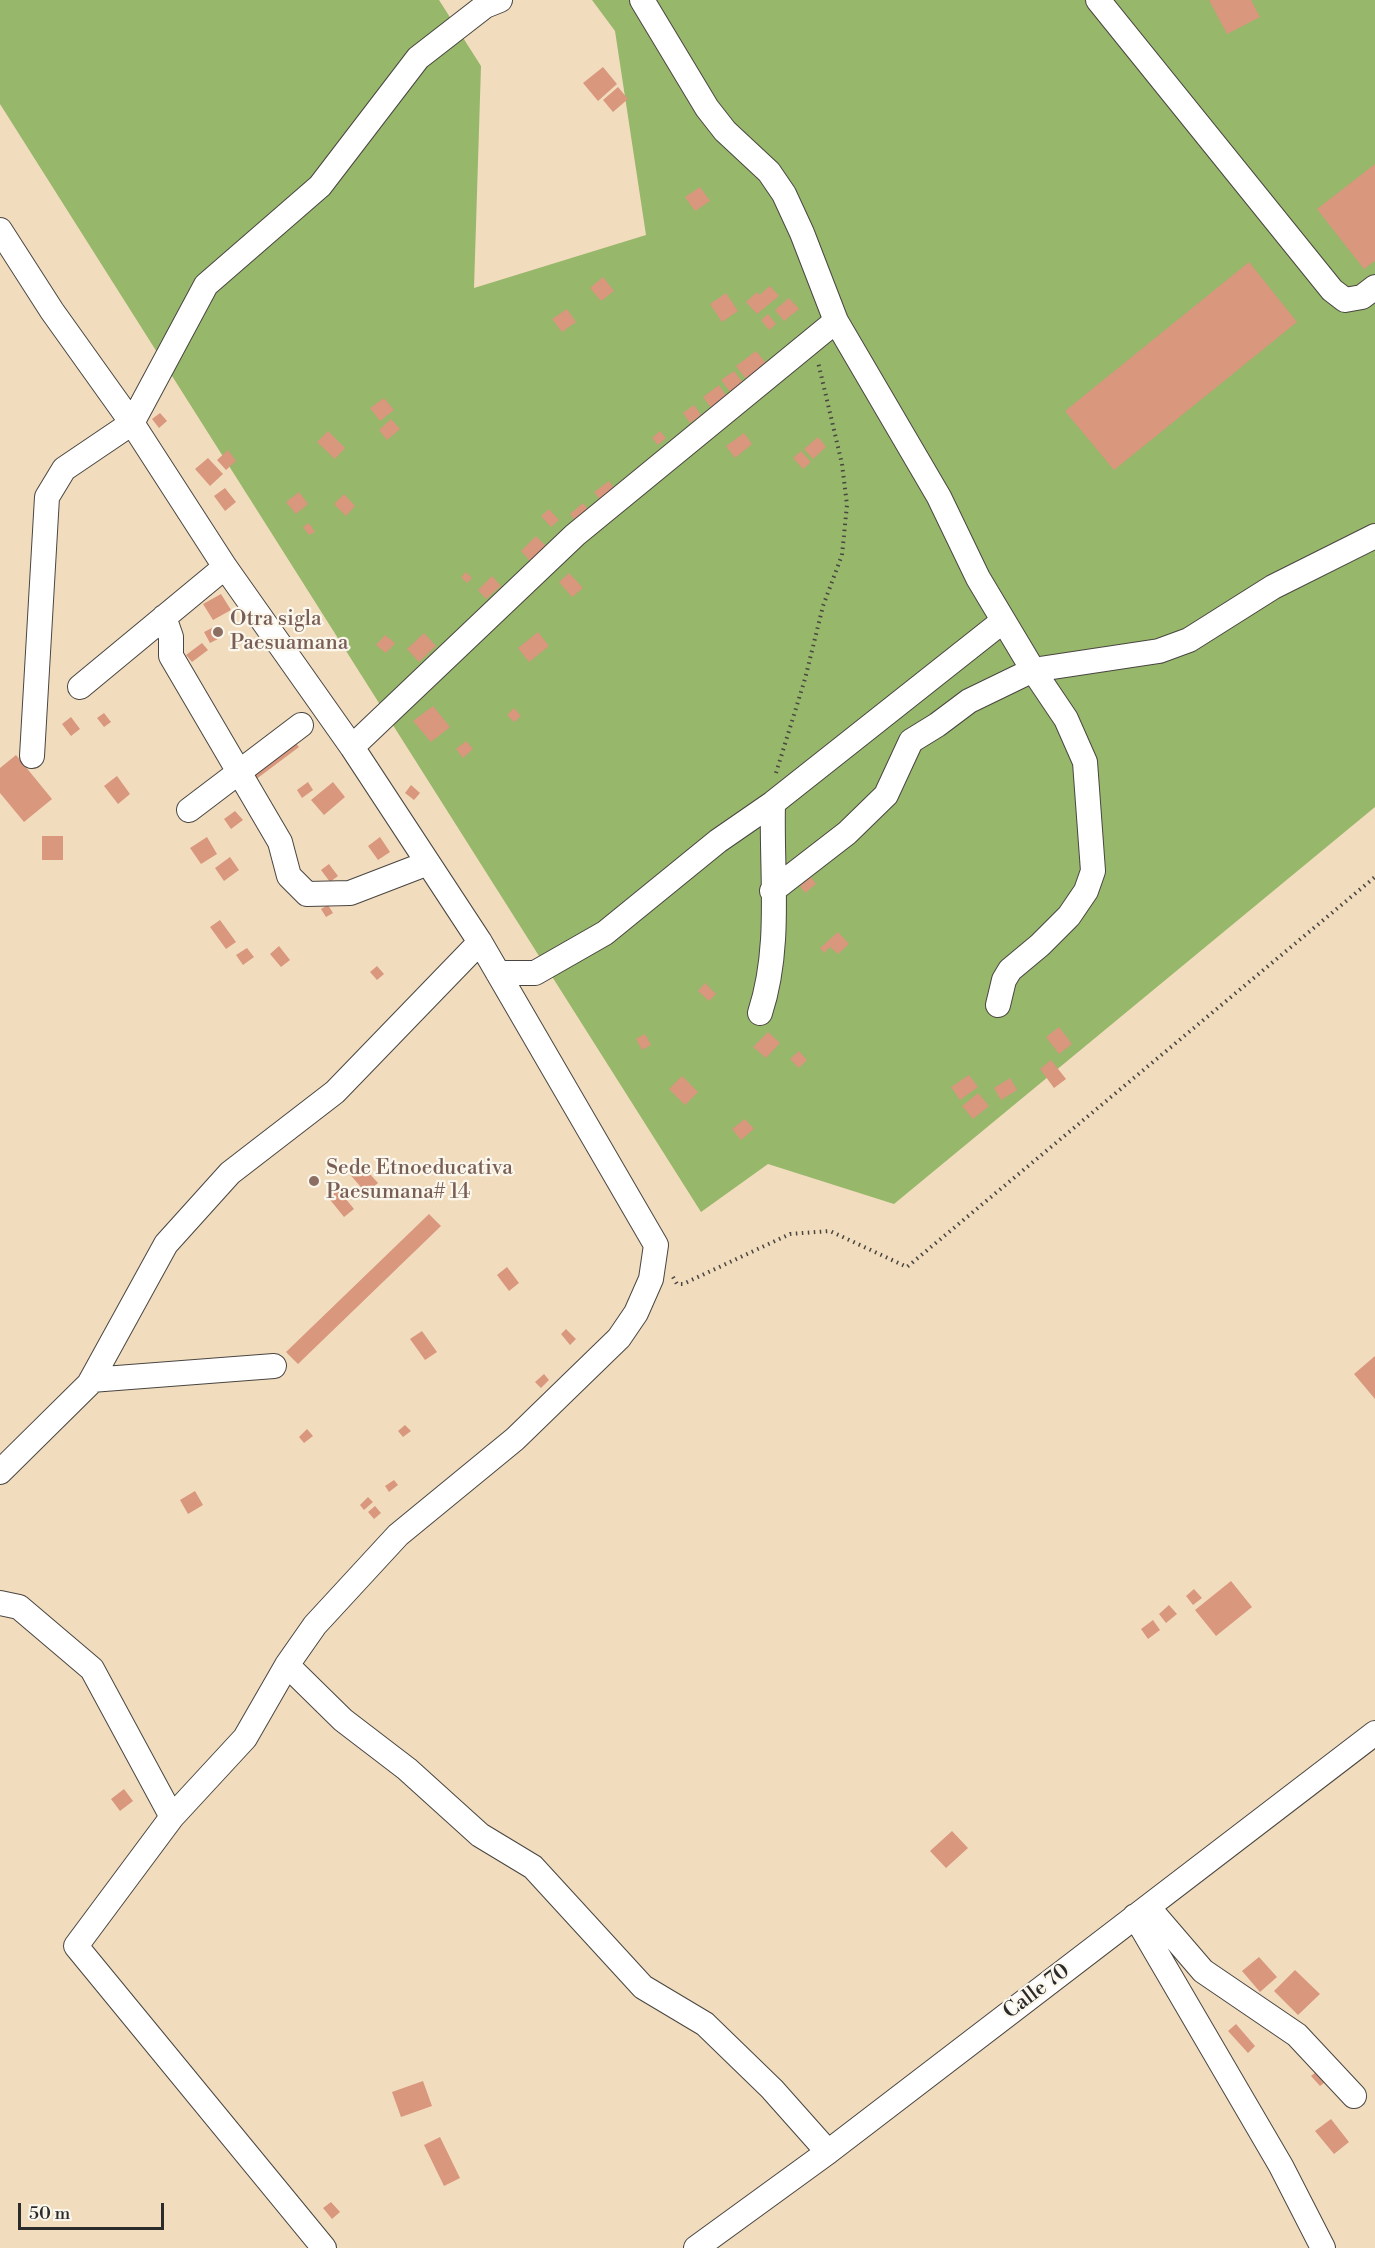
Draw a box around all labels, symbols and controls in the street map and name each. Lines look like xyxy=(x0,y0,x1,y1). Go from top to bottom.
place label: Otra sigla Paesuamana xyxy=(230,607,348,657)
marker: Otra sigla Paesuamana xyxy=(211,625,225,639)
place label: Sede Etnoeducativa Paesumana# 14 xyxy=(326,1156,513,1206)
marker: Sede Etnoeducativa Paesumana# 14 xyxy=(307,1174,321,1188)
street label: Calle 70 xyxy=(999,1959,1075,2025)
scale bar xyxy=(21,2191,166,2229)
text: 50 m xyxy=(29,2202,70,2225)

